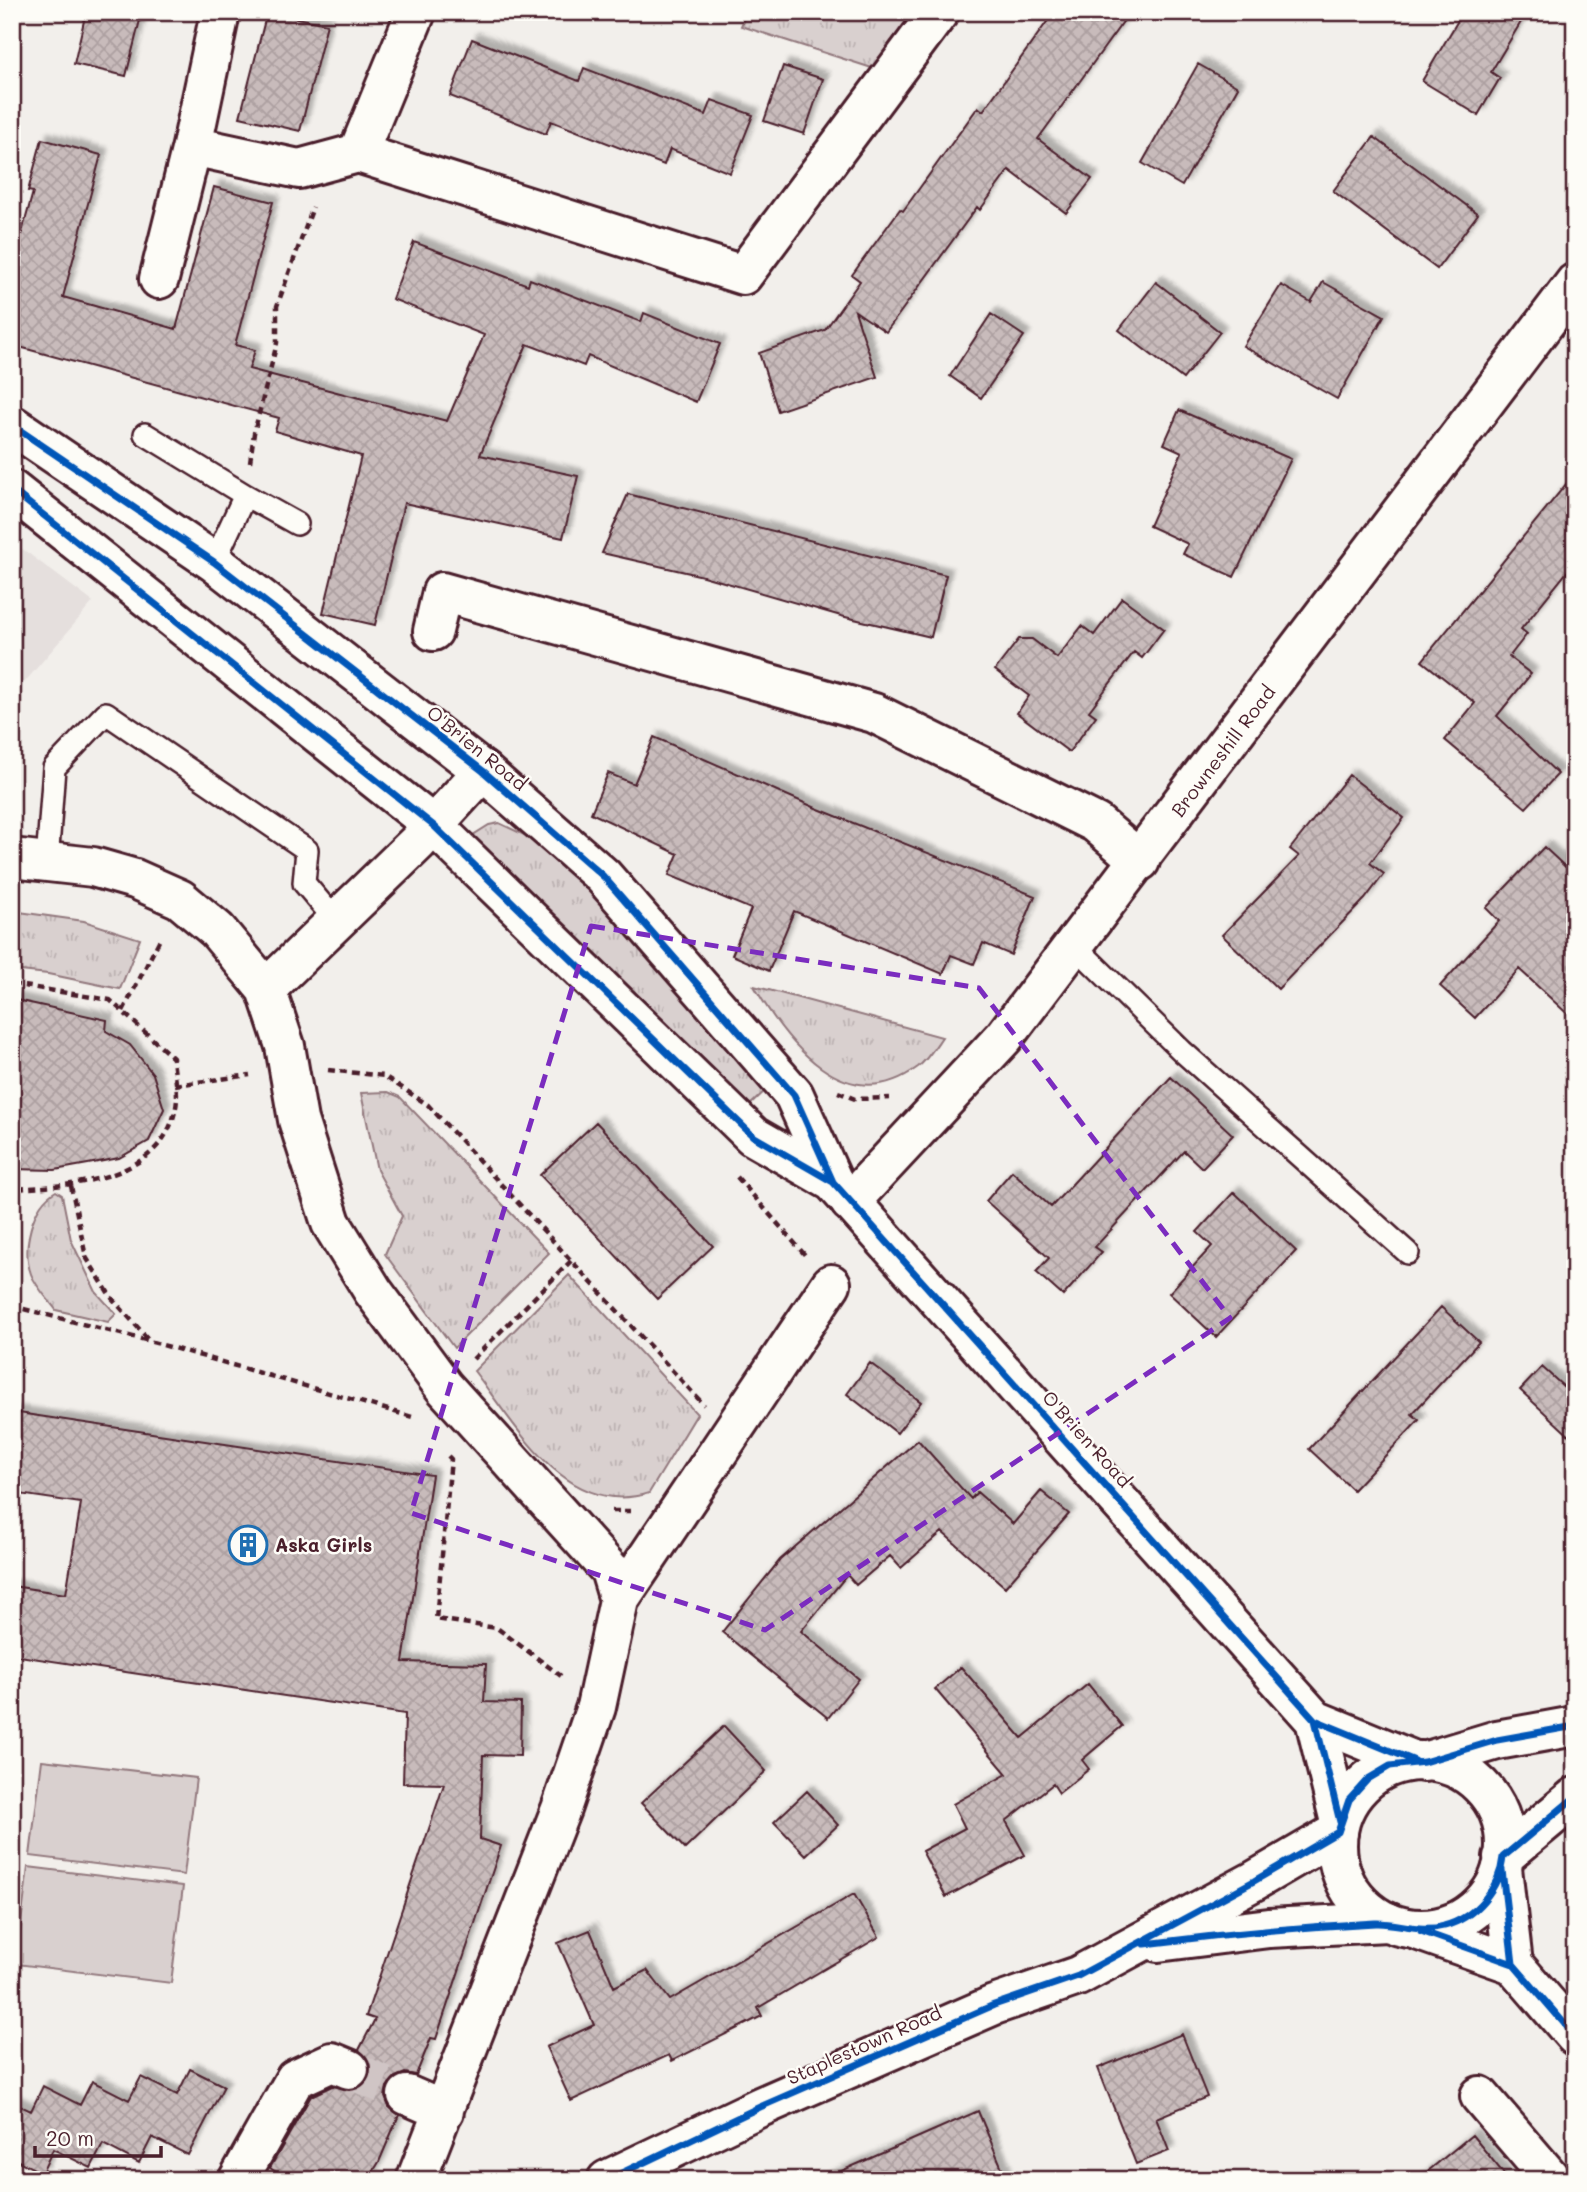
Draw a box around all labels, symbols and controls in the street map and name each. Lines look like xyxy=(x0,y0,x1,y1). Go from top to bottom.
street label: Browneshill Road xyxy=(1165,680,1280,821)
street label: O'Brien Road xyxy=(422,699,533,796)
street label: O'Brien Road xyxy=(1037,1385,1138,1492)
building icon: Aska Girls xyxy=(227,1524,269,1566)
place label: Aska Girls xyxy=(275,1532,372,1557)
street label: Staplestown Road xyxy=(783,1999,945,2090)
scale bar xyxy=(35,2115,161,2159)
text: 20 m xyxy=(46,2124,94,2151)

